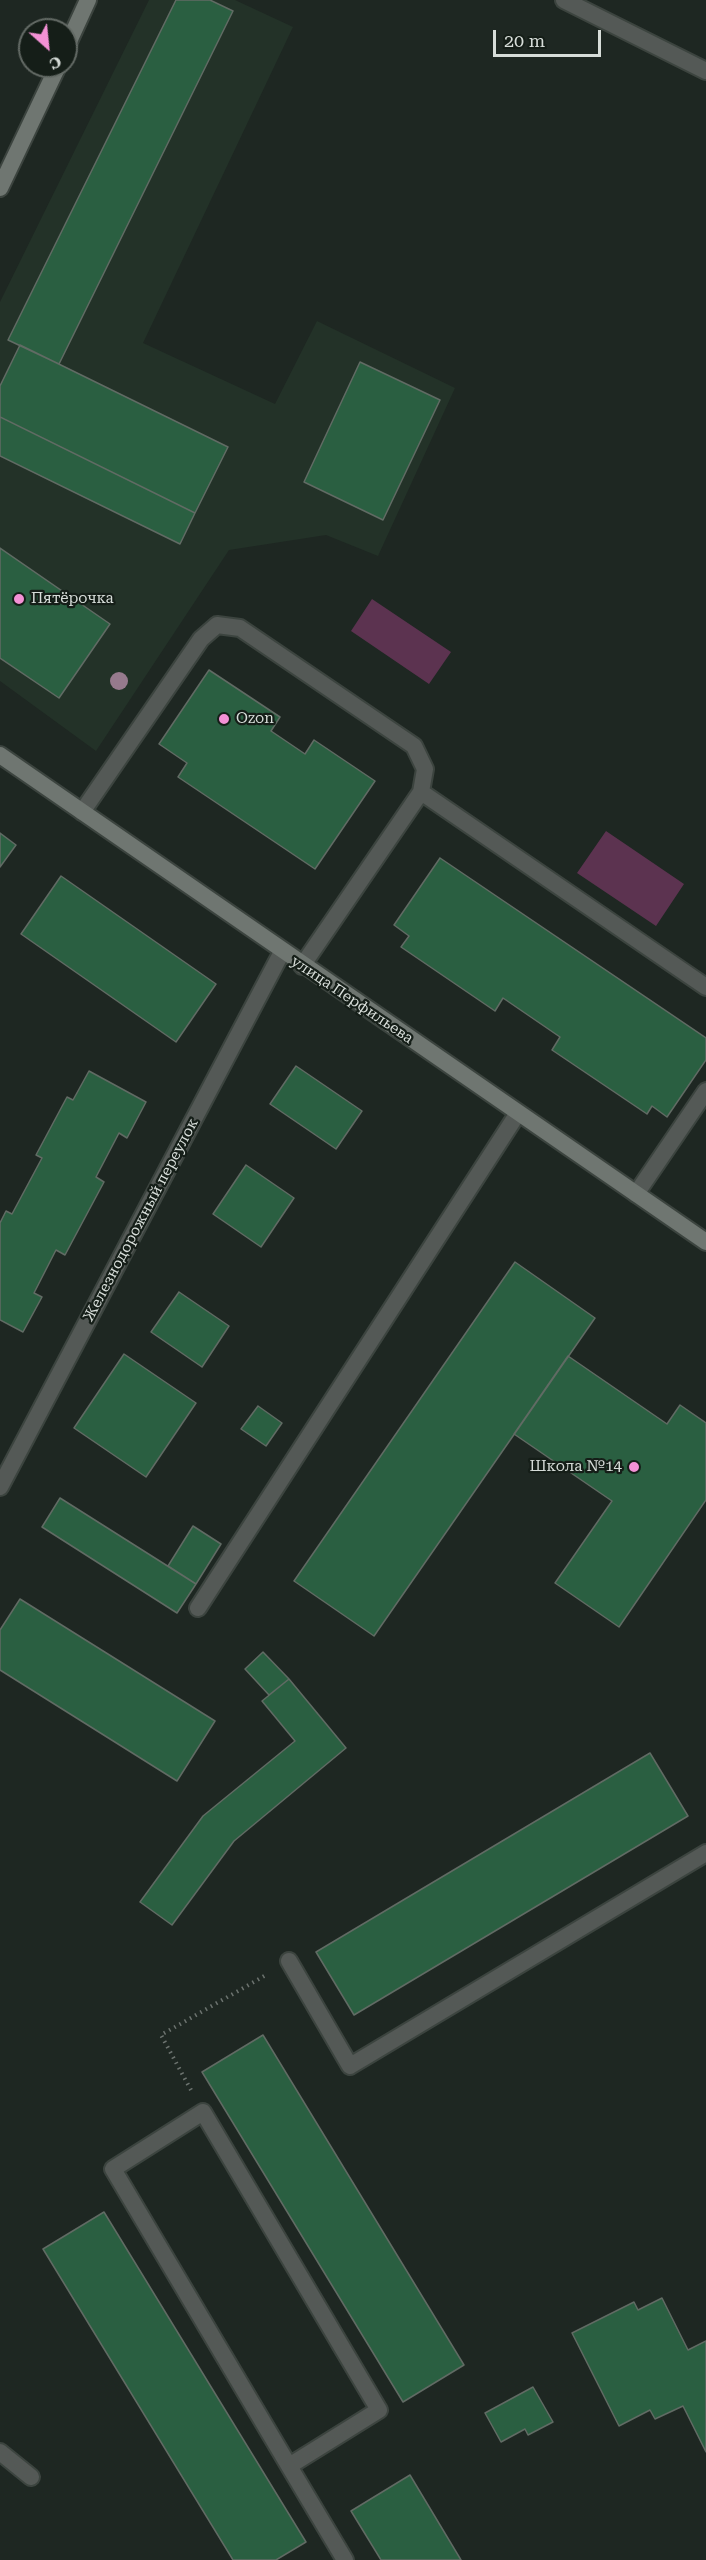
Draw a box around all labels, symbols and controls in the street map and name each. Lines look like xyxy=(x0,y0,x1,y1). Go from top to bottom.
north arrow xyxy=(18,18,78,78)
scale bar xyxy=(496,18,604,56)
text: 20 m xyxy=(504,30,545,51)
text: С xyxy=(46,52,65,74)
place label: Пятёрочка xyxy=(31,590,114,608)
marker: Пятёрочка xyxy=(12,592,26,606)
place label: Ozon xyxy=(236,710,274,728)
marker: Ozon xyxy=(217,712,231,726)
street label: улица Перфильева xyxy=(287,952,417,1048)
street label: Железнодорожный переулок xyxy=(80,1115,202,1325)
place label: Школа №14 xyxy=(529,1458,622,1476)
marker: Школа №14 xyxy=(627,1460,641,1474)

